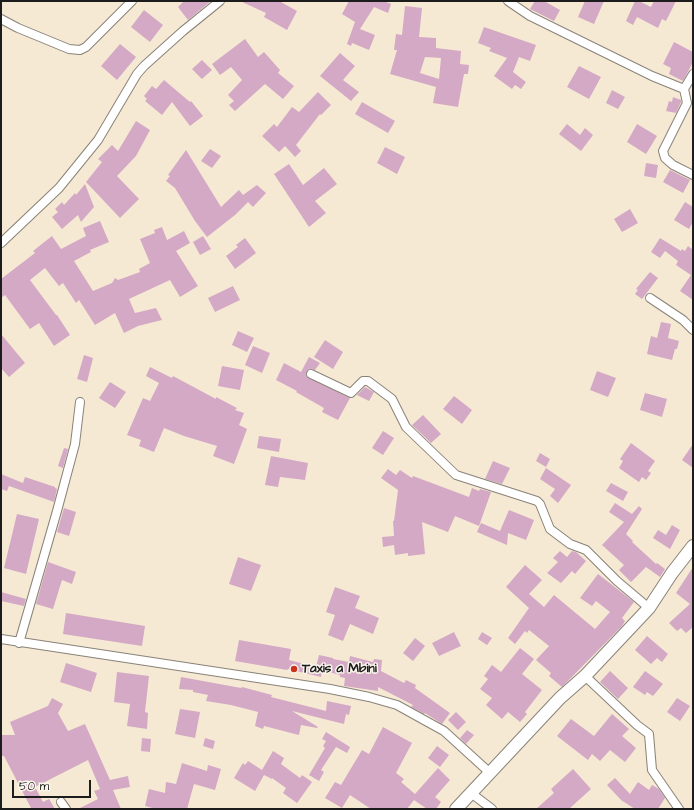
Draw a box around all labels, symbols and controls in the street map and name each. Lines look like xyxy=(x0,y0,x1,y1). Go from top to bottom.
place label: Taxis a Mbini xyxy=(302,661,377,677)
marker: Taxis a Mbini xyxy=(289,664,299,674)
scale bar xyxy=(14,772,93,798)
text: 50 m xyxy=(19,778,49,795)

